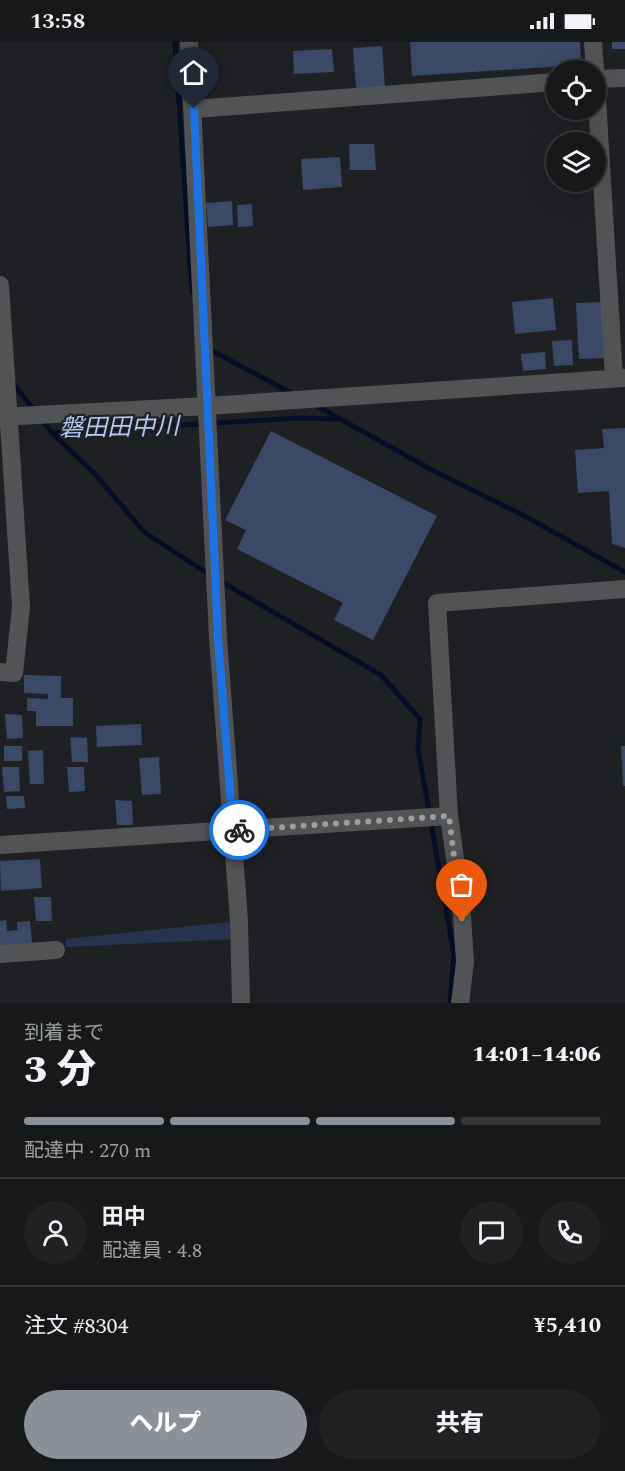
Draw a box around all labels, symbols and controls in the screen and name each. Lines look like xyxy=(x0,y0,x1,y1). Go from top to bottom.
text: 13:58 xyxy=(30,5,85,38)
pin xyxy=(168,47,219,109)
icon: home xyxy=(177,56,210,89)
map controls xyxy=(546,60,606,192)
button: locate xyxy=(546,60,606,120)
button: layers xyxy=(546,132,606,192)
water label: 磐田田中川 xyxy=(59,409,182,447)
courier xyxy=(209,800,269,860)
icon: bike xyxy=(223,814,256,847)
pin xyxy=(436,859,487,921)
icon: bag xyxy=(445,868,478,901)
text: 到着まで xyxy=(24,1018,104,1048)
text: 14:01–14:06 xyxy=(472,1038,601,1071)
text: 3 分 xyxy=(24,1041,96,1100)
text: 配達中 · 270 m xyxy=(24,1136,151,1166)
button: person xyxy=(24,1201,87,1264)
text: 田中 xyxy=(102,1201,146,1234)
button: chat xyxy=(460,1201,523,1264)
button: phone xyxy=(538,1201,601,1264)
text: 配達員 · 4.8 xyxy=(102,1236,202,1266)
text: ¥5,410 xyxy=(533,1309,601,1342)
text: 注文 #8304 xyxy=(24,1310,129,1343)
button: ヘルプ xyxy=(24,1390,307,1459)
button: 共有 xyxy=(319,1390,601,1459)

